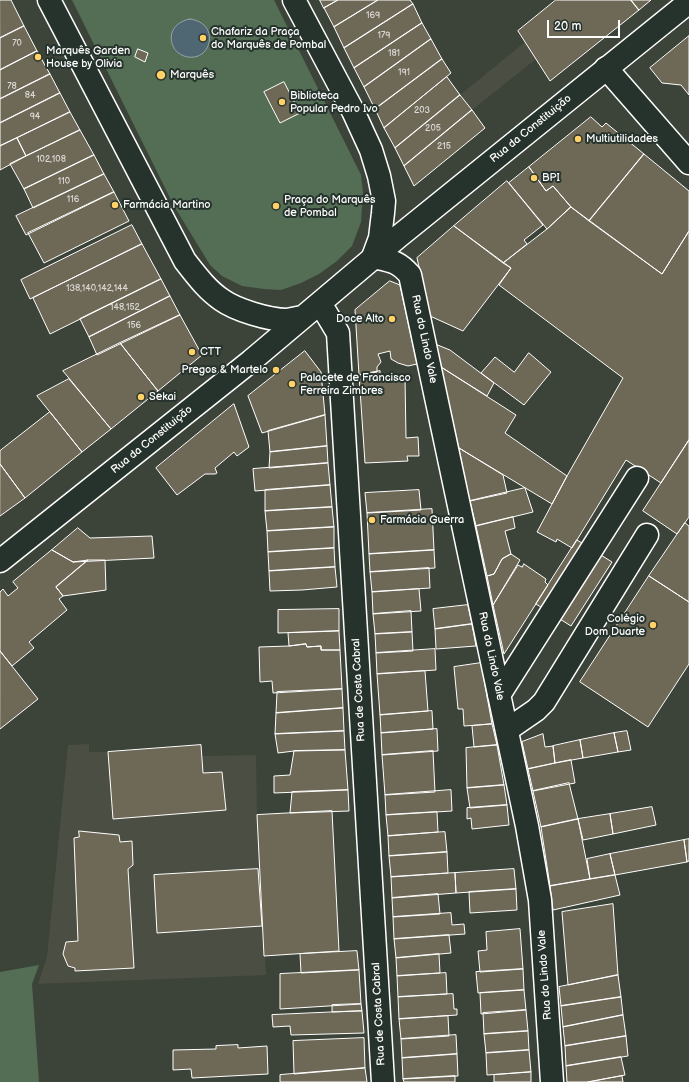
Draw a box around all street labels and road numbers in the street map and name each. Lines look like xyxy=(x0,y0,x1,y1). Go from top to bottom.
street label: Rua da Constituição xyxy=(488,92,574,166)
street label: Rua do Lindo Vale xyxy=(408,293,440,385)
street label: Rua da Constituição xyxy=(109,403,195,477)
street label: Rua do Lindo Vale xyxy=(475,610,507,702)
street label: Rua de Costa Cabral xyxy=(350,638,368,742)
street label: Rua do Lindo Vale xyxy=(535,929,555,1021)
street label: Rua de Costa Cabral xyxy=(370,962,388,1066)

